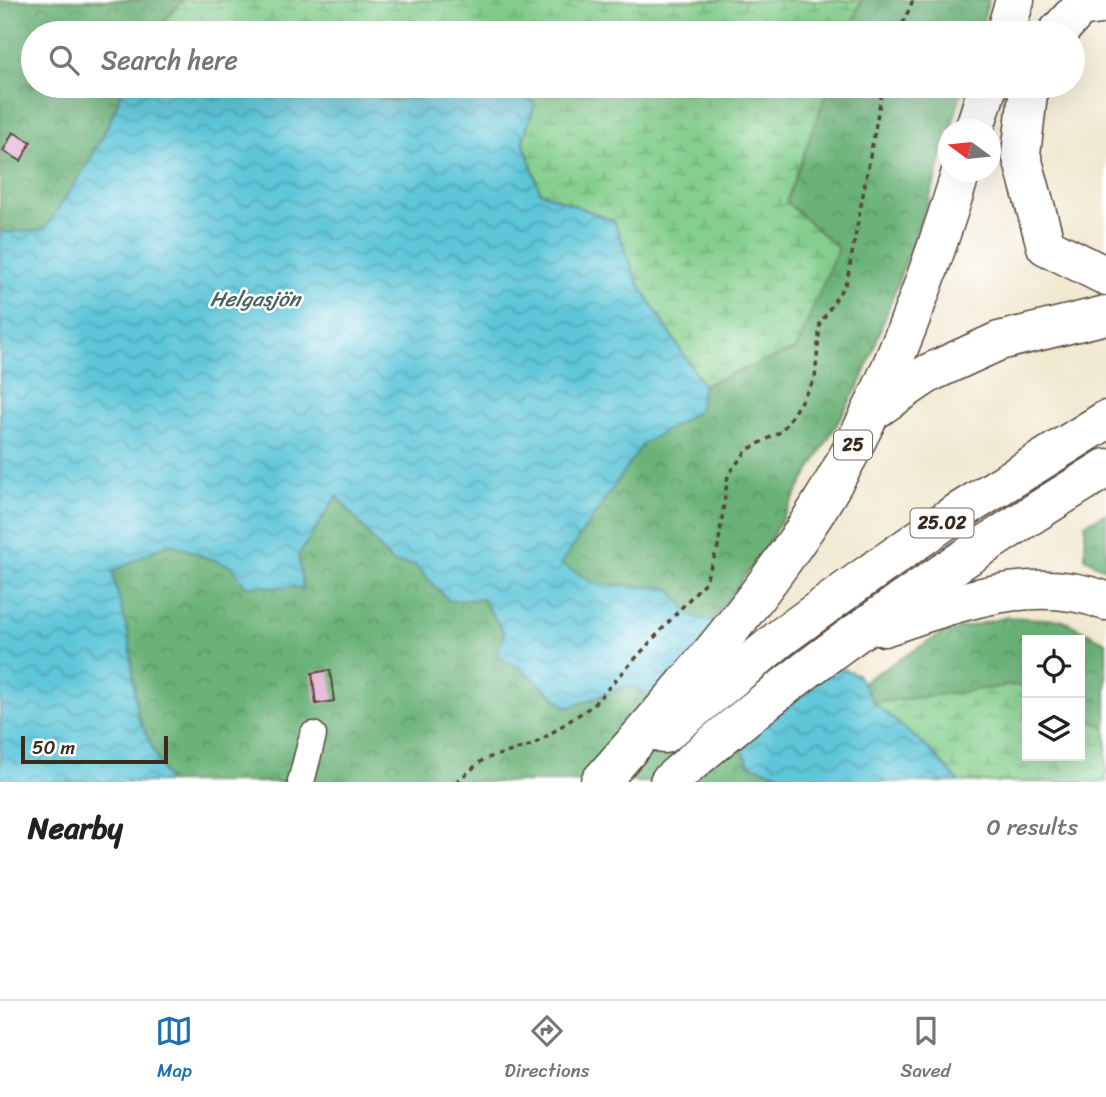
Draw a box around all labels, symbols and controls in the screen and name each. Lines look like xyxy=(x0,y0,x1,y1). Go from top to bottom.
search box xyxy=(21,21,1085,98)
text: Search here xyxy=(101,37,238,83)
icon: search xyxy=(45,41,83,79)
north arrow xyxy=(938,119,1001,182)
water label: Helgasjön xyxy=(210,280,303,318)
road number: 25 xyxy=(834,430,872,460)
road number: 25.02 xyxy=(911,508,974,538)
map controls xyxy=(1022,635,1085,761)
button: locate xyxy=(1022,635,1085,698)
button: layers xyxy=(1022,698,1085,761)
text: 50 m xyxy=(32,731,75,764)
scale bar xyxy=(21,733,168,765)
text: Nearby xyxy=(28,801,123,855)
text: 0 results xyxy=(986,807,1078,848)
tab: Map xyxy=(155,1012,193,1087)
tab: Directions xyxy=(504,1012,590,1087)
tab: Saved xyxy=(900,1012,951,1087)

